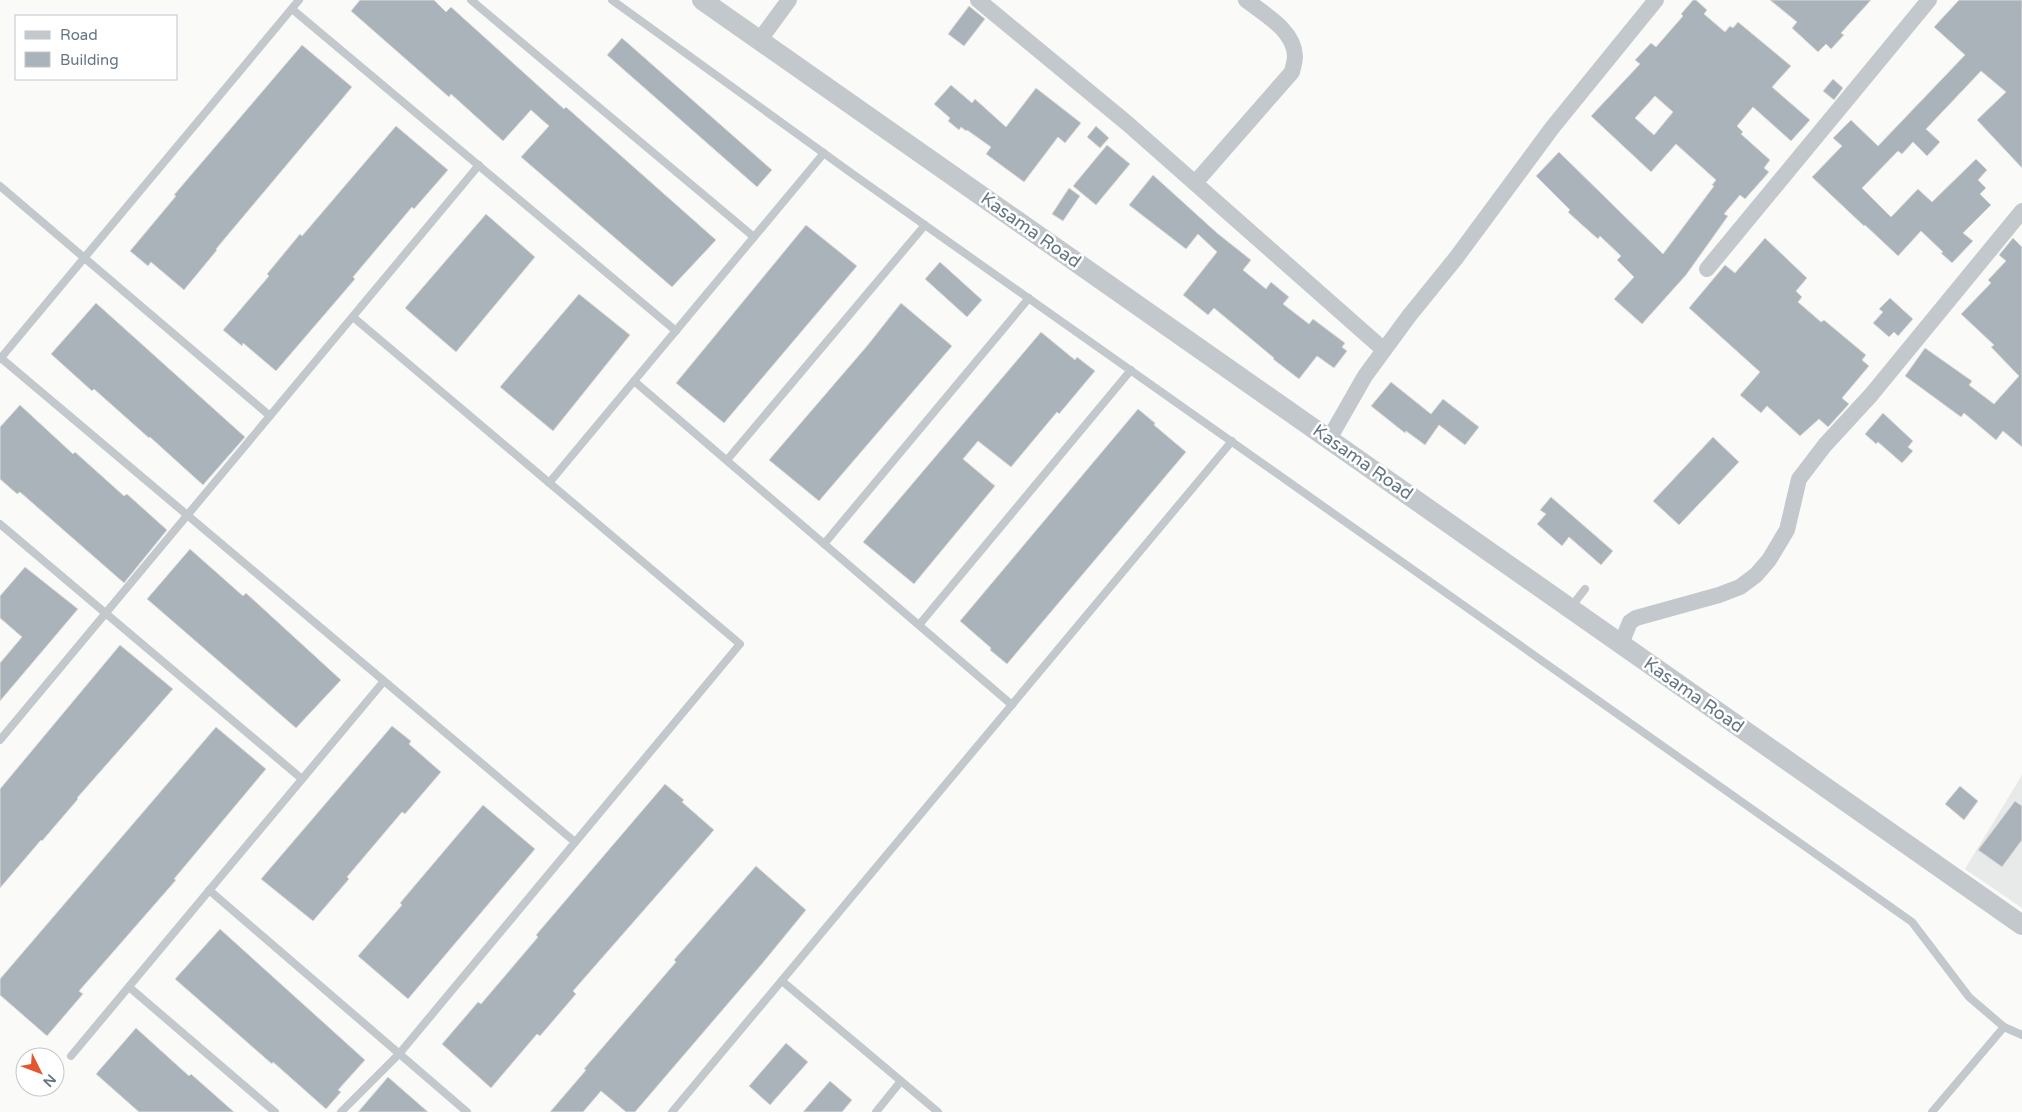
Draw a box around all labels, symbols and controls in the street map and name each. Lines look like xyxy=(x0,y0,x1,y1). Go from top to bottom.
legend xyxy=(15,15,178,80)
text: Road xyxy=(60,26,98,44)
text: Building xyxy=(60,51,119,69)
street label: Kasama Road xyxy=(977,187,1085,273)
street label: Kasama Road xyxy=(1309,419,1417,505)
street label: Kasama Road xyxy=(1640,652,1748,738)
north arrow xyxy=(15,1047,65,1097)
text: N xyxy=(39,1070,59,1090)

